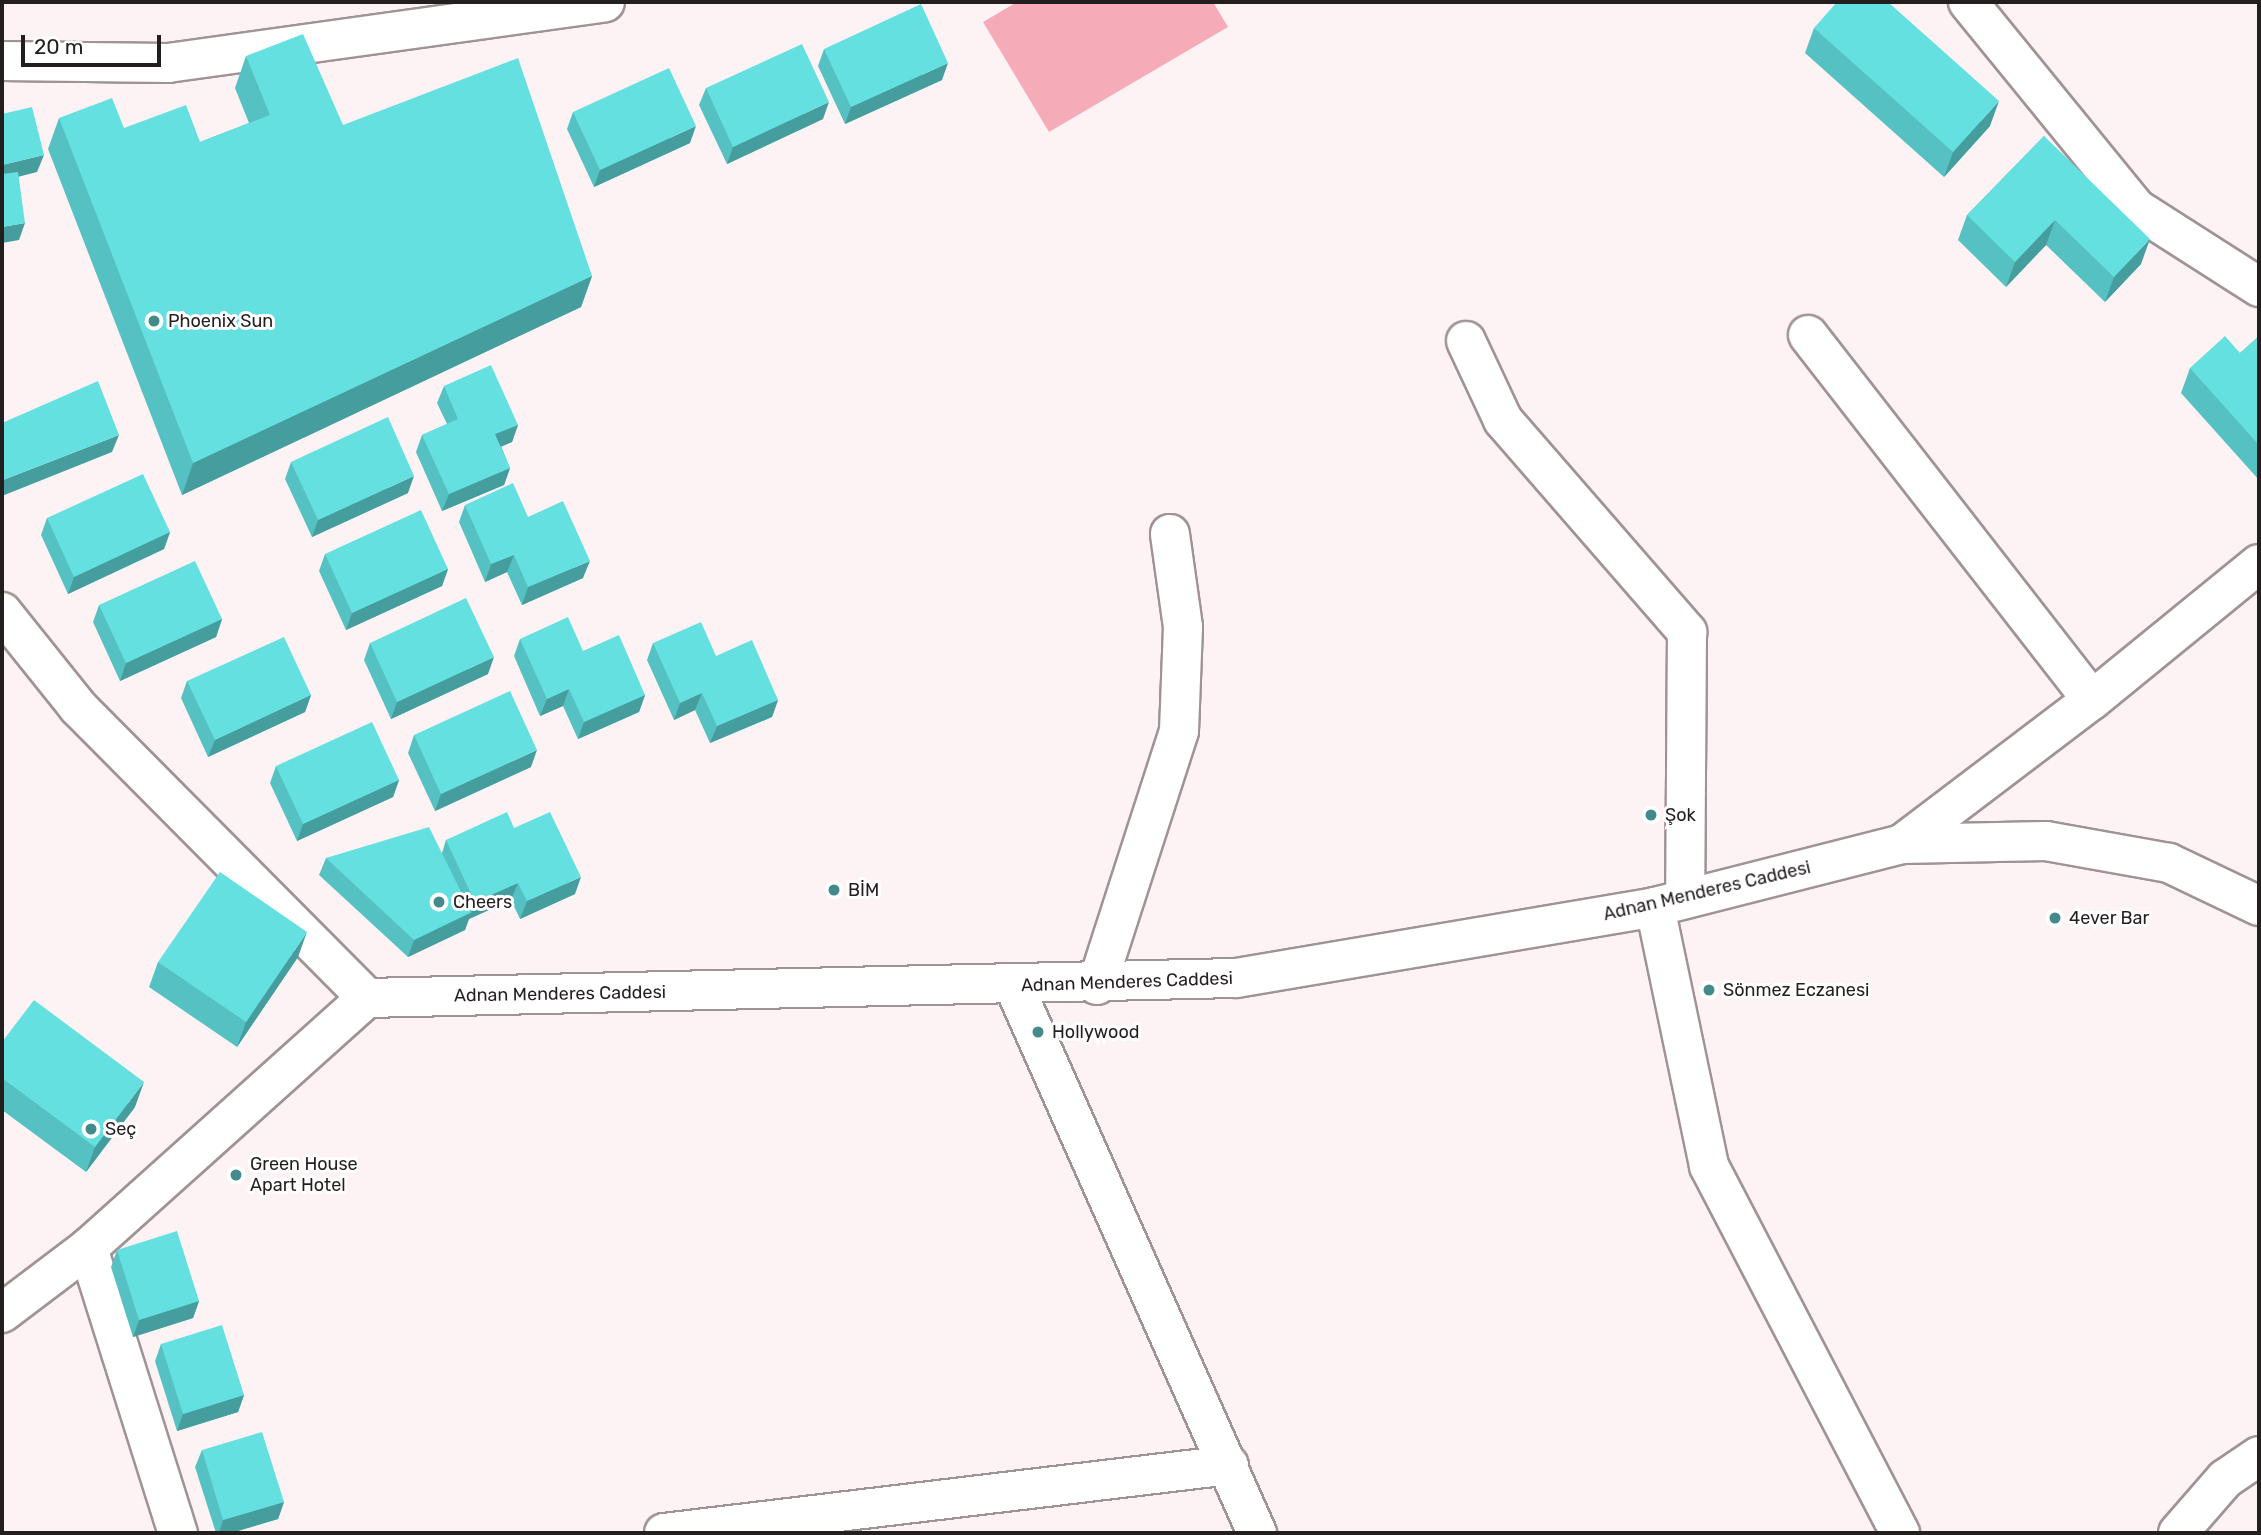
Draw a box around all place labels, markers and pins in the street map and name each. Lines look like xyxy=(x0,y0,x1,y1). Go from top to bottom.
place label: Phoenix Sun xyxy=(168,310,273,332)
marker: Phoenix Sun xyxy=(146,313,162,329)
place label: Şok xyxy=(1665,804,1696,826)
marker: Şok xyxy=(1643,807,1659,823)
place label: BİM xyxy=(848,879,879,901)
marker: BİM xyxy=(826,882,842,898)
place label: Cheers xyxy=(453,891,512,913)
marker: Cheers xyxy=(431,894,447,910)
place label: 4ever Bar xyxy=(2069,907,2150,929)
marker: 4ever Bar xyxy=(2047,910,2063,926)
place label: Sönmez Eczanesi xyxy=(1723,979,1869,1001)
marker: Sönmez Eczanesi xyxy=(1701,982,1717,998)
place label: Hollywood xyxy=(1052,1021,1139,1043)
marker: Hollywood xyxy=(1030,1024,1046,1040)
place label: Seç xyxy=(105,1118,136,1140)
marker: Seç xyxy=(83,1121,99,1137)
place label: Green House Apart Hotel xyxy=(250,1154,358,1196)
marker: Green House Apart Hotel xyxy=(228,1167,244,1183)

